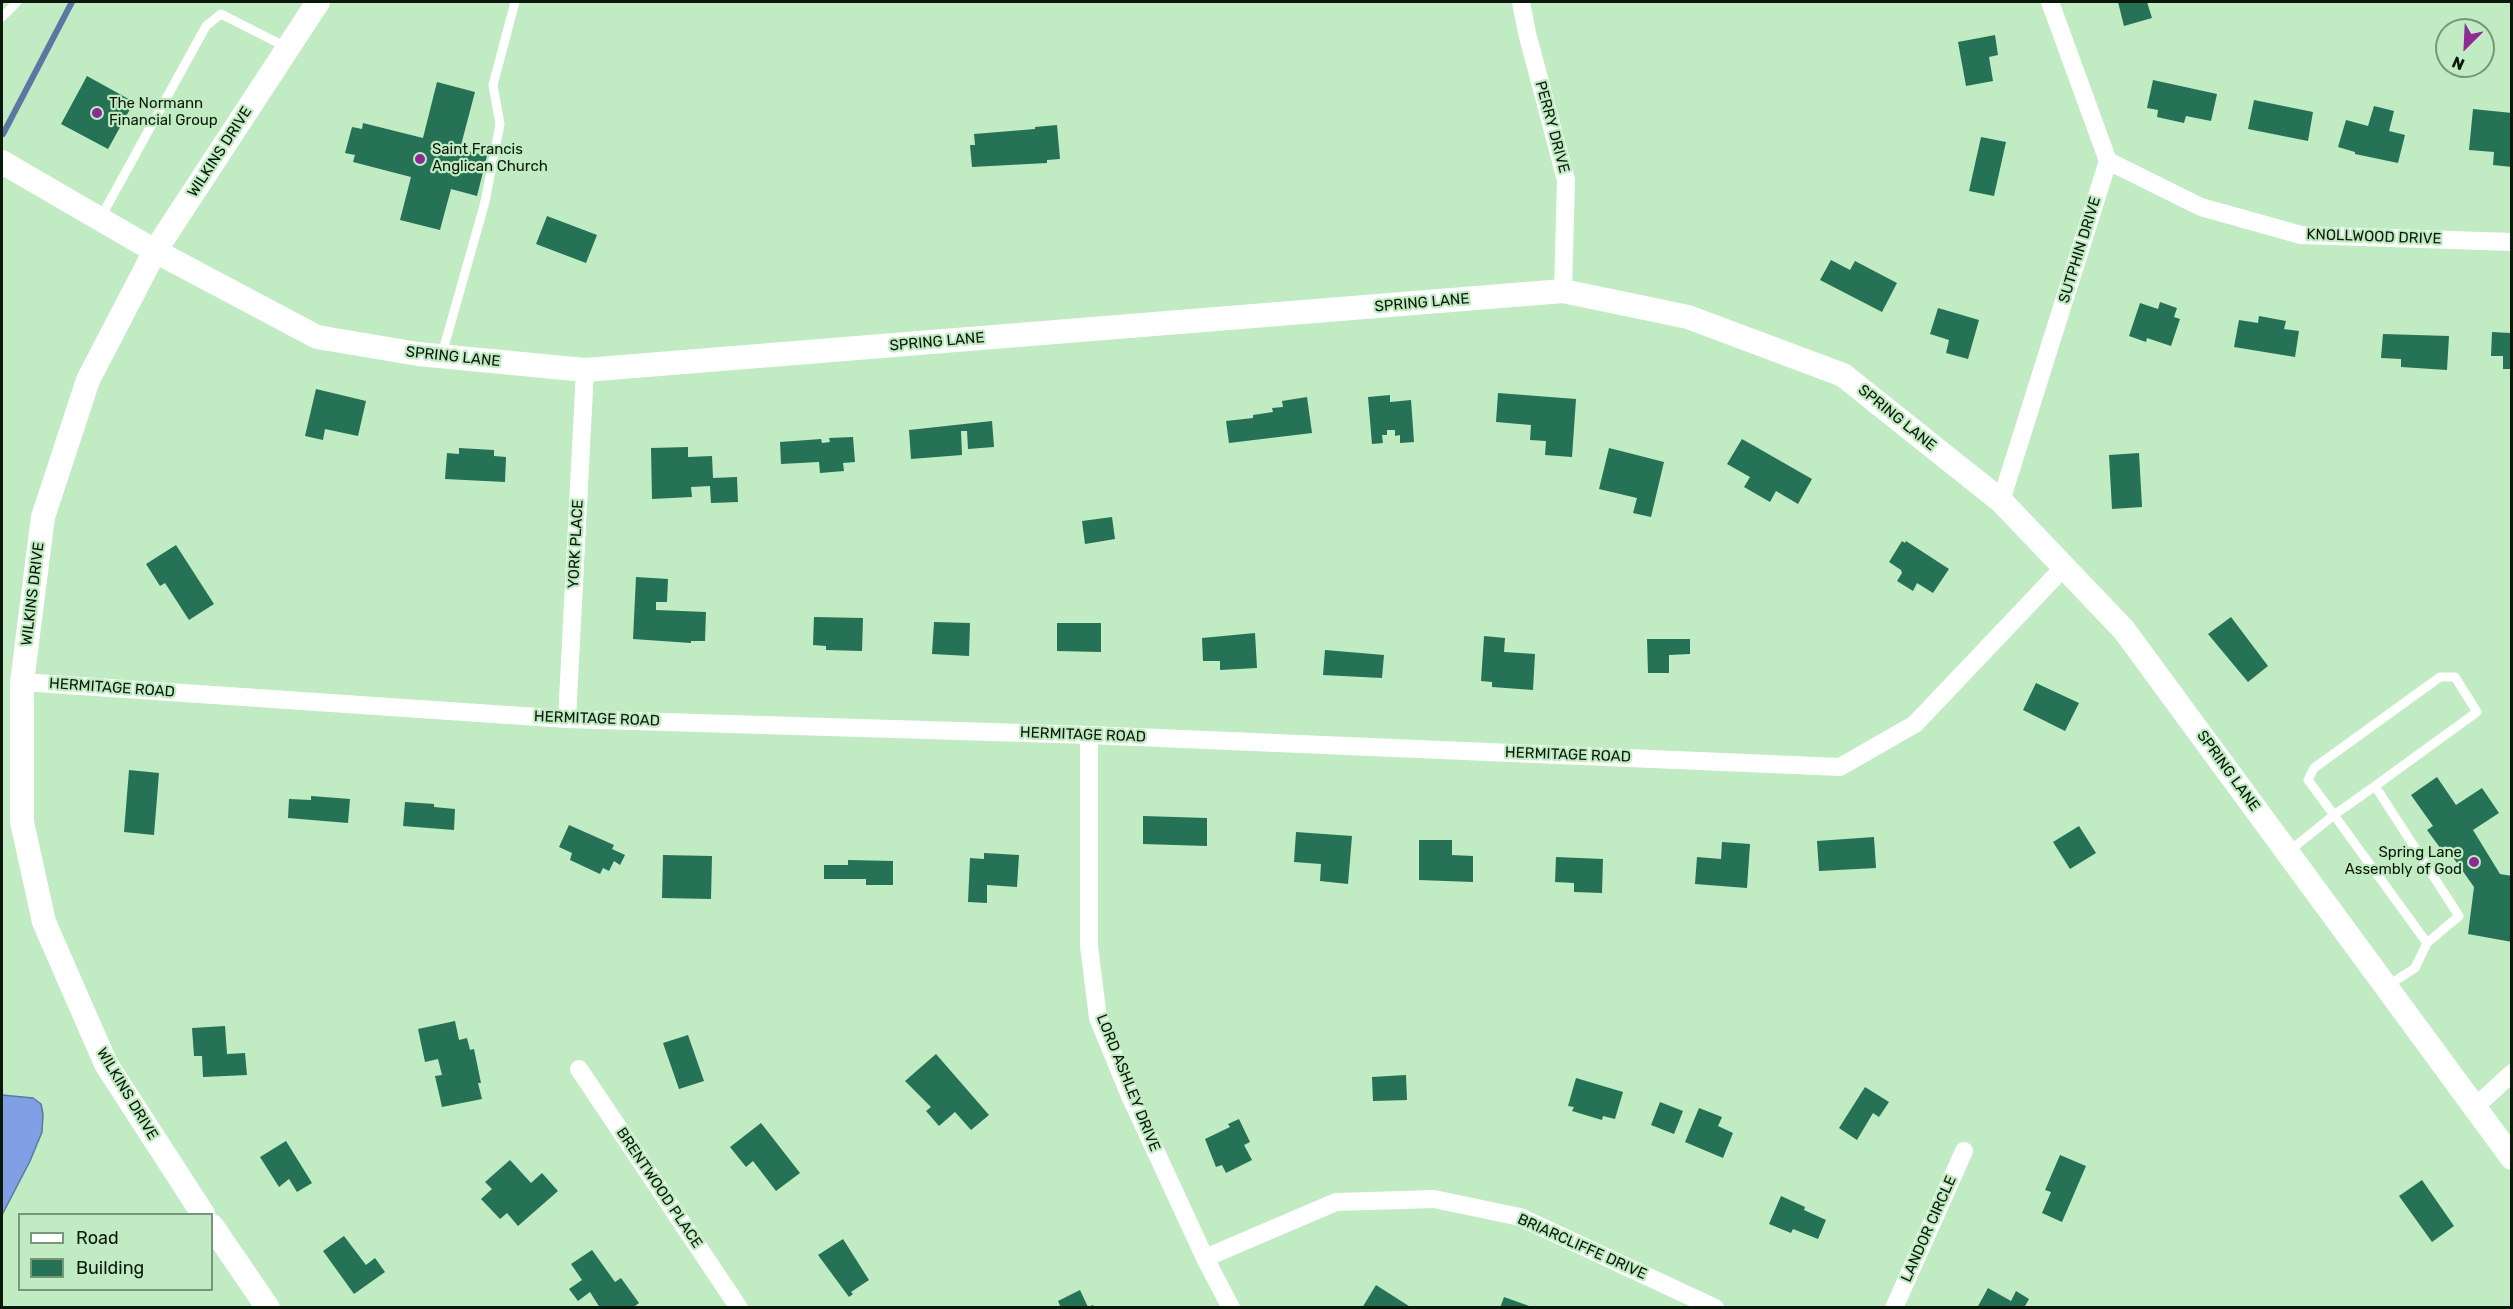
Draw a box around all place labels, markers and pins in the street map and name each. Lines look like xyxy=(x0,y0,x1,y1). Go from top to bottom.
place label: The Normann Financial Group xyxy=(109,95,218,130)
marker: The Normann Financial Group xyxy=(90,106,104,120)
place label: Saint Francis Anglican Church xyxy=(432,141,548,176)
marker: Saint Francis Anglican Church xyxy=(413,152,427,166)
place label: Spring Lane Assembly of God xyxy=(2345,844,2462,879)
marker: Spring Lane Assembly of God xyxy=(2467,855,2481,869)

